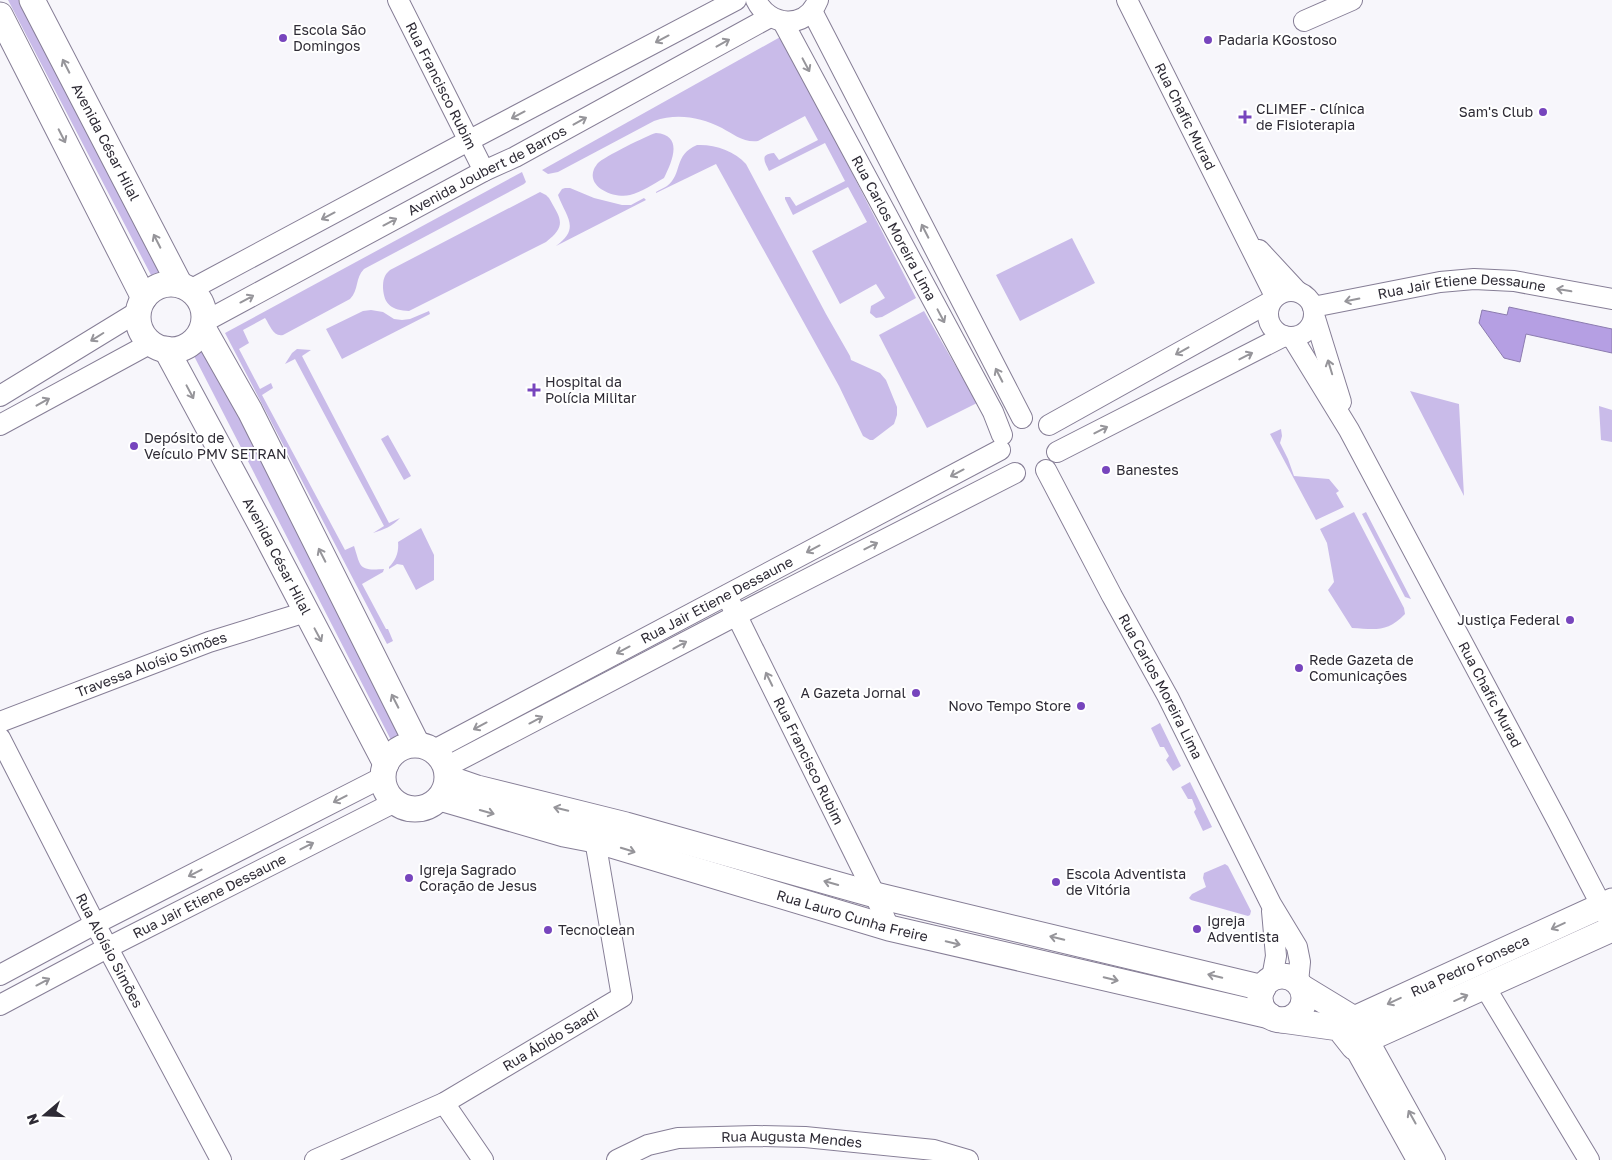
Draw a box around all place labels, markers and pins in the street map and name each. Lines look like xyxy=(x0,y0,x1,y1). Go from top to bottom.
place label: Escola São Domingos xyxy=(293,21,366,54)
place label: Padaria KGostoso xyxy=(1218,31,1337,48)
marker: Escola São Domingos xyxy=(277,32,289,44)
marker: Padaria KGostoso xyxy=(1202,34,1214,46)
place label: CLIMEF - Clínica de Fisioterapia xyxy=(1256,100,1365,133)
place label: Sam's Club xyxy=(1459,103,1533,120)
marker: Sam's Club xyxy=(1537,106,1549,118)
marker: CLIMEF - Clínica de Fisioterapia xyxy=(1238,110,1252,124)
place label: Hospital da Polícia Militar xyxy=(545,373,637,406)
marker: Hospital da Polícia Militar xyxy=(527,383,541,397)
place label: Depósito de Veículo PMV SETRAN xyxy=(144,429,287,462)
marker: Depósito de Veículo PMV SETRAN xyxy=(128,440,140,452)
place label: Banestes xyxy=(1116,461,1179,478)
marker: Banestes xyxy=(1100,464,1112,476)
place label: Justiça Federal xyxy=(1457,611,1560,628)
marker: Justiça Federal xyxy=(1564,614,1576,626)
place label: Rede Gazeta de Comunicações xyxy=(1309,651,1414,684)
marker: Rede Gazeta de Comunicações xyxy=(1293,662,1305,674)
place label: A Gazeta Jornal xyxy=(800,684,906,701)
marker: A Gazeta Jornal xyxy=(910,687,922,699)
place label: Novo Tempo Store xyxy=(948,697,1071,714)
marker: Novo Tempo Store xyxy=(1075,700,1087,712)
place label: Igreja Sagrado Coração de Jesus xyxy=(419,861,537,894)
place label: Escola Adventista de Vitória xyxy=(1066,865,1186,898)
marker: Igreja Sagrado Coração de Jesus xyxy=(403,872,415,884)
marker: Escola Adventista de Vitória xyxy=(1050,876,1062,888)
place label: Igreja Adventista xyxy=(1207,912,1279,945)
place label: Tecnoclean xyxy=(558,921,635,938)
marker: Igreja Adventista xyxy=(1191,923,1203,935)
marker: Tecnoclean xyxy=(542,924,554,936)

